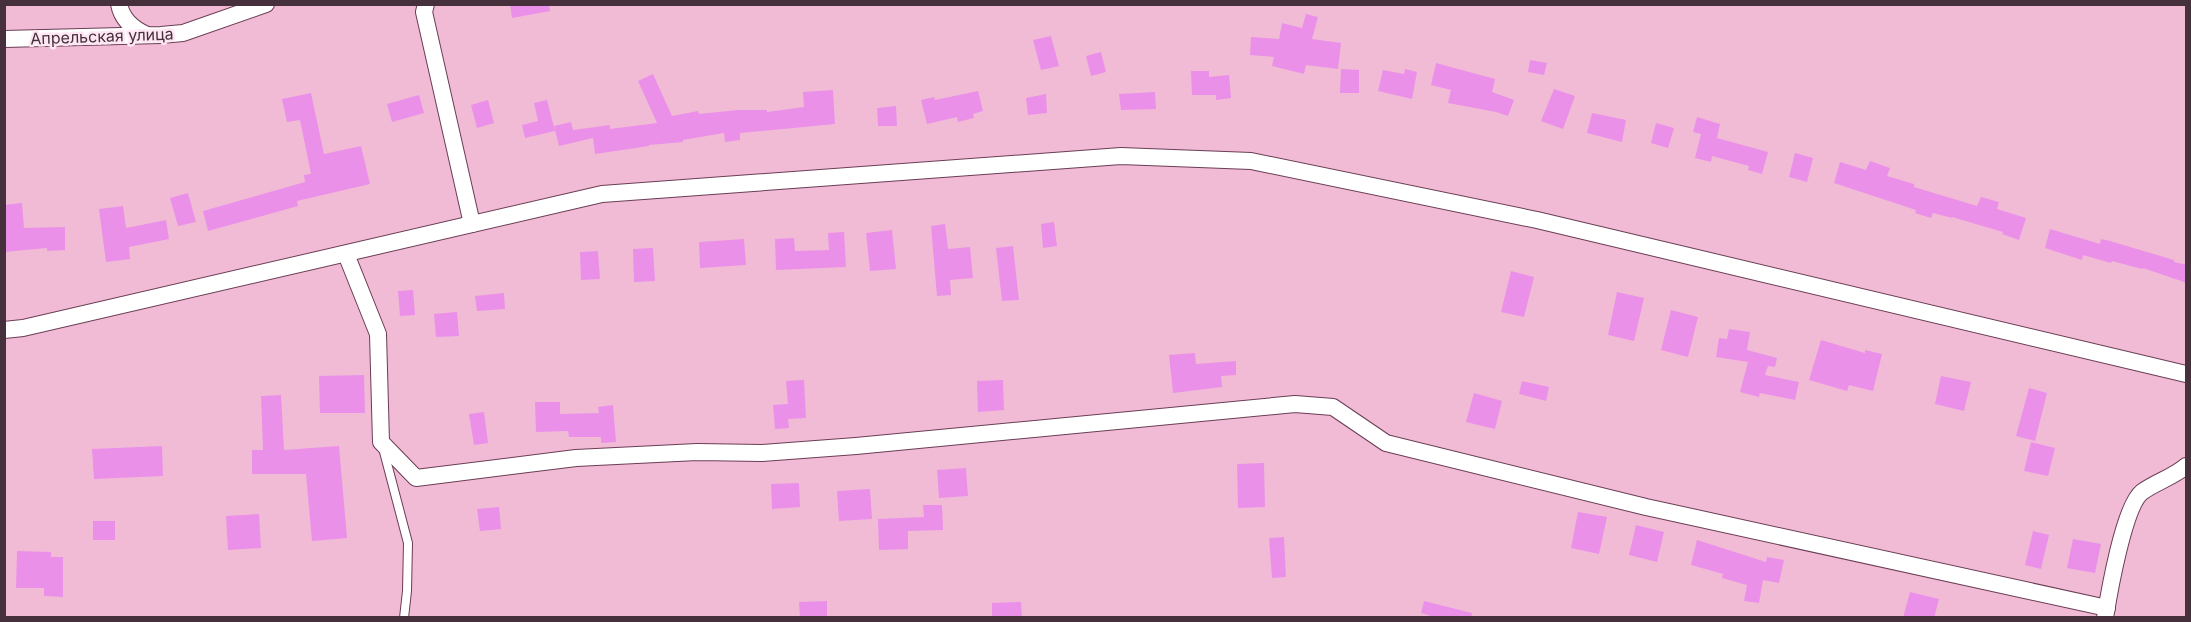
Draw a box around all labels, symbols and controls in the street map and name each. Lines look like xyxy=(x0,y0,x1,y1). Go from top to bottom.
street label: Апрельская улица xyxy=(30,24,174,48)

